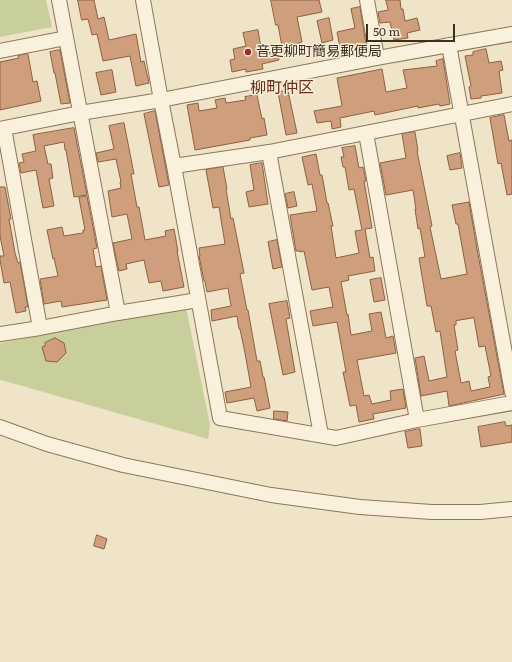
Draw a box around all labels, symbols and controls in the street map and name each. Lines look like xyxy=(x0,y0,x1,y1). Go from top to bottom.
scale bar xyxy=(368,16,457,42)
text: 50 m xyxy=(373,22,400,40)
place label: 音更柳町簡易郵便局 xyxy=(256,44,382,60)
marker: 音更柳町簡易郵便局 xyxy=(243,47,253,57)
district label: 柳町仲区 xyxy=(250,78,314,98)

